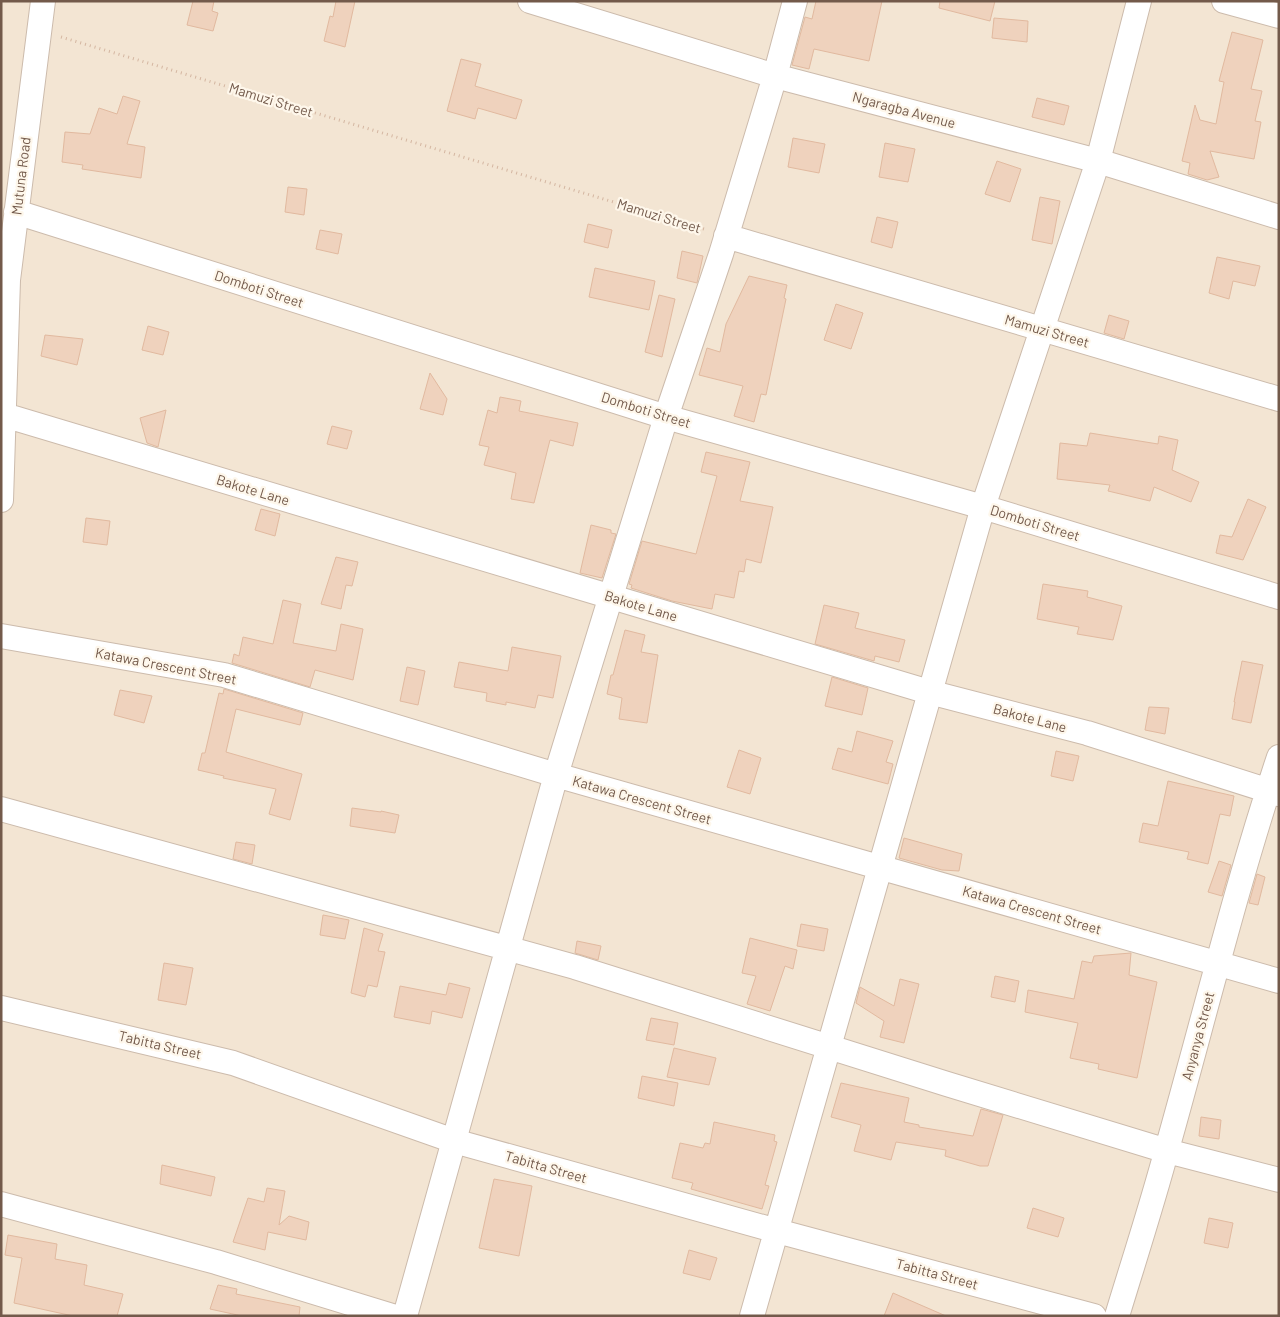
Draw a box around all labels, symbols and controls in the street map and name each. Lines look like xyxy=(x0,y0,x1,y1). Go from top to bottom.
street label: Mamuzi Street xyxy=(227,79,315,120)
street label: Ngaragba Avenue xyxy=(851,88,957,131)
street label: Mutuna Road xyxy=(7,136,34,216)
street label: Mamuzi Street xyxy=(615,195,703,236)
street label: Domboti Street xyxy=(212,266,306,311)
street label: Mamuzi Street xyxy=(1003,310,1091,351)
street label: Domboti Street xyxy=(599,388,693,431)
street label: Bakote Lane xyxy=(215,470,292,509)
street label: Domboti Street xyxy=(988,501,1082,544)
street label: Bakote Lane xyxy=(603,586,680,625)
street label: Katawa Crescent Street xyxy=(94,643,238,688)
street label: Bakote Lane xyxy=(992,700,1069,735)
street label: Katawa Crescent Street xyxy=(571,772,714,827)
street label: Katawa Crescent Street xyxy=(961,882,1104,937)
street label: Anyanya Street xyxy=(1177,990,1218,1082)
street label: Tabitta Street xyxy=(117,1027,203,1062)
street label: Tabitta Street xyxy=(503,1147,589,1186)
street label: Tabitta Street xyxy=(894,1254,980,1293)

